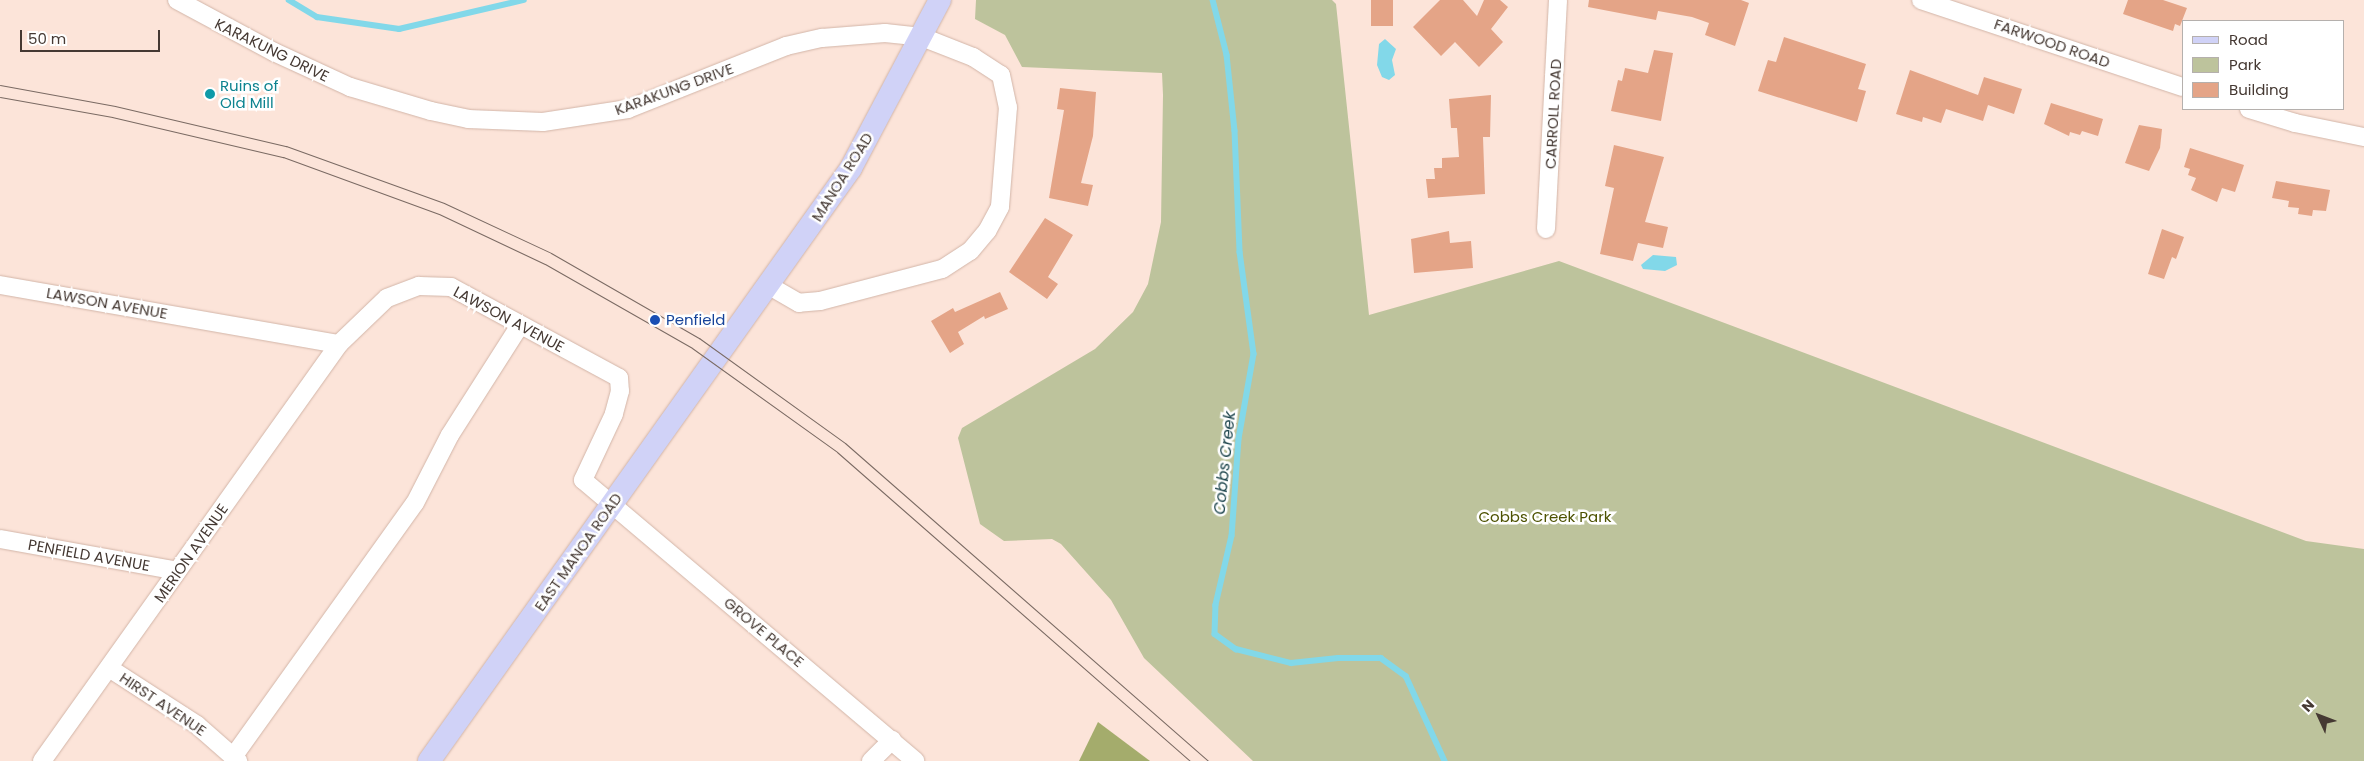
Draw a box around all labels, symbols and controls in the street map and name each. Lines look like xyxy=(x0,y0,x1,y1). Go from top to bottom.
street label: KARAKUNG DRIVE xyxy=(212,15,332,85)
street label: FARWOOD ROAD xyxy=(1992,15,2112,71)
scale bar xyxy=(22,20,162,52)
legend xyxy=(2182,20,2344,110)
text: 50 m xyxy=(28,28,66,49)
text: Road xyxy=(2229,29,2268,50)
text: Park xyxy=(2229,54,2261,75)
street label: CARROLL ROAD xyxy=(1541,58,1565,170)
street label: KARAKUNG DRIVE xyxy=(612,59,736,119)
place label: Ruins of Old Mill xyxy=(220,76,278,111)
text: Building xyxy=(2229,79,2289,100)
marker: Ruins of Old Mill xyxy=(204,88,216,100)
street label: MANOA ROAD xyxy=(808,129,876,225)
street label: LAWSON AVENUE xyxy=(451,282,567,356)
street label: LAWSON AVENUE xyxy=(45,283,169,323)
place label: Penfield xyxy=(666,311,725,329)
marker: Penfield xyxy=(648,313,662,327)
water label: Cobbs Creek xyxy=(1210,410,1240,516)
street label: EAST MANOA ROAD xyxy=(531,490,625,614)
street label: MERION AVENUE xyxy=(150,500,232,606)
park label: Cobbs Creek Park xyxy=(1479,508,1611,526)
street label: PENFIELD AVENUE xyxy=(27,535,151,575)
street label: GROVE PLACE xyxy=(720,593,808,671)
street label: HIRST AVENUE xyxy=(116,668,210,740)
north arrow xyxy=(2294,691,2344,741)
text: N xyxy=(2297,695,2319,716)

